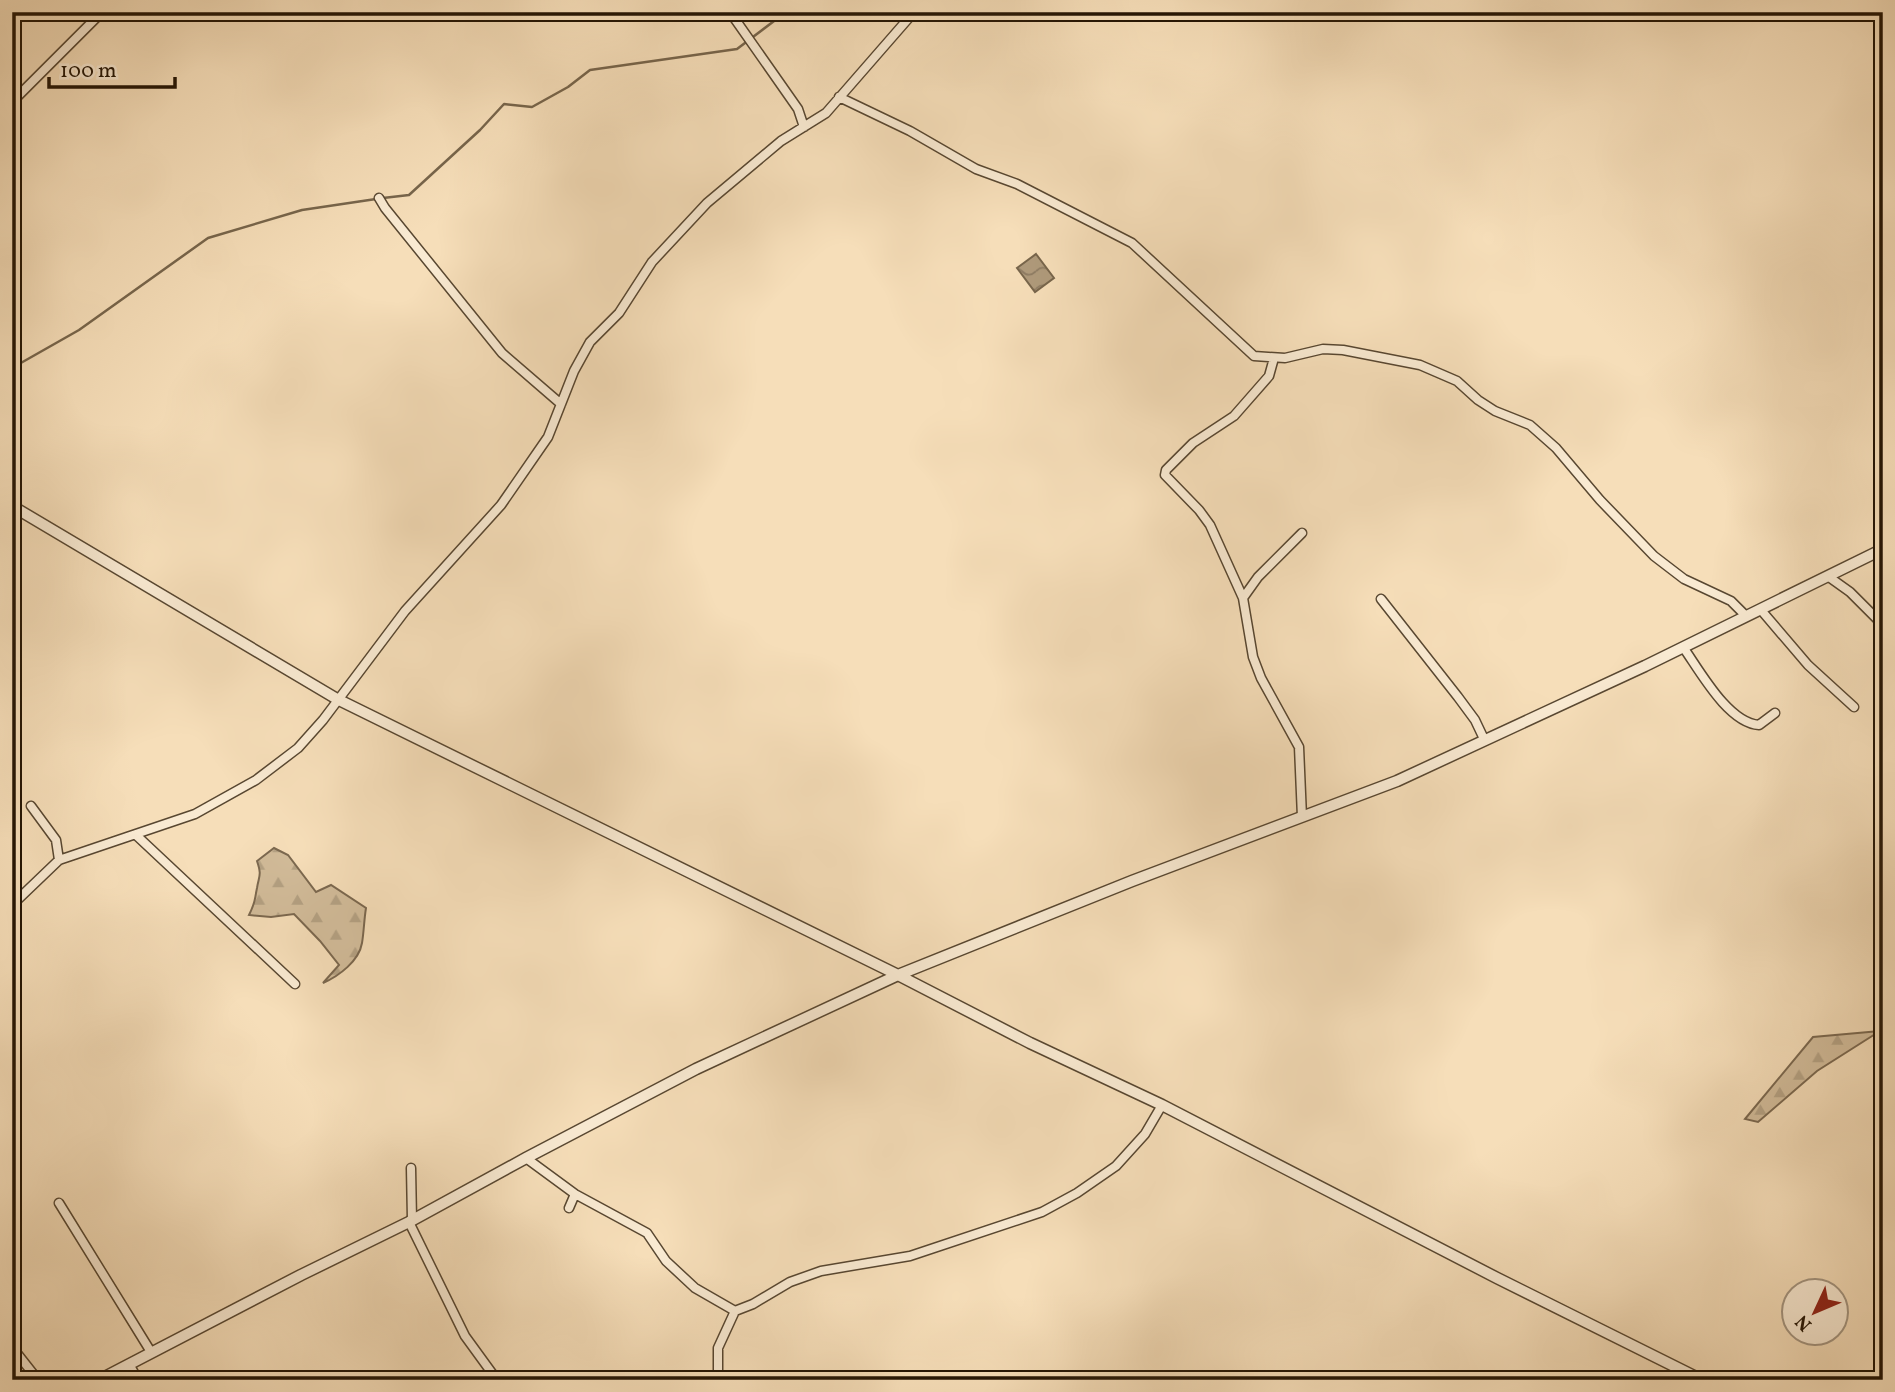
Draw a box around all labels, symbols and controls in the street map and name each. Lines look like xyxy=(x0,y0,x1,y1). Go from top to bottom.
scale bar xyxy=(49,46,175,90)
text: 100 m xyxy=(60,57,117,86)
north arrow xyxy=(1780,1276,1850,1346)
text: N xyxy=(1790,1308,1818,1336)

